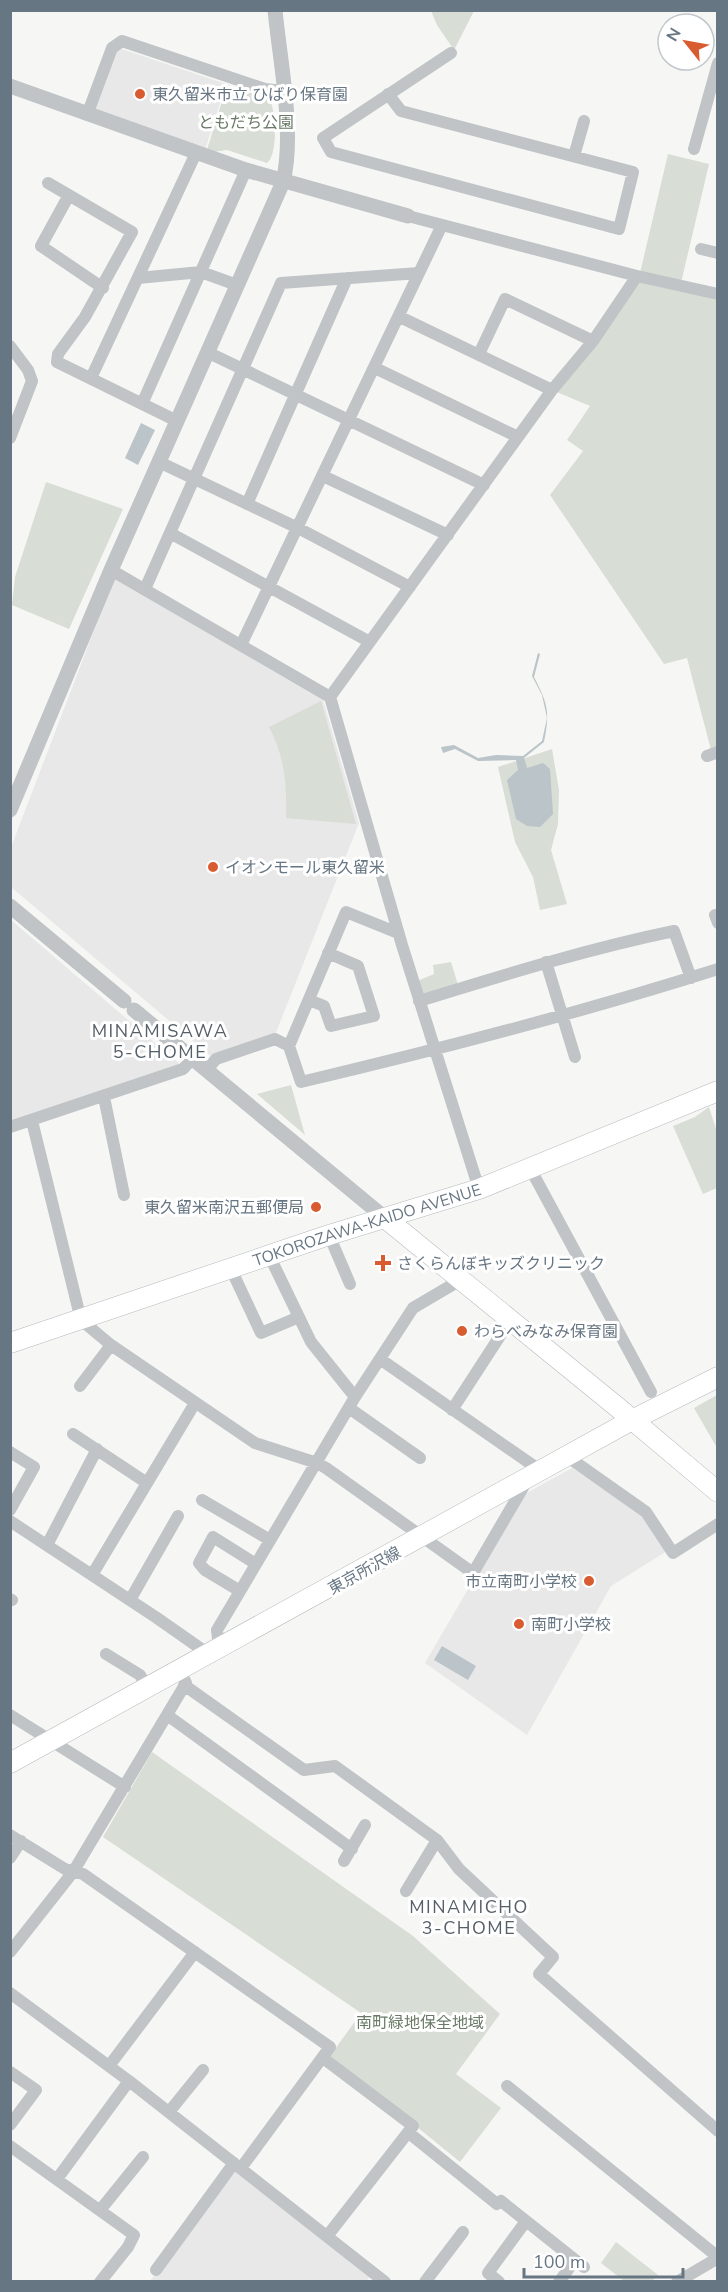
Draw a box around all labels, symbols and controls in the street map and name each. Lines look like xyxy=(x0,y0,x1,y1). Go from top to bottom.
north arrow xyxy=(656,12,716,72)
text: N xyxy=(661,24,687,46)
place label: 東久留米市立 ひばり保育園 xyxy=(152,84,348,106)
marker: 東久留米市立 ひばり保育園 xyxy=(133,87,147,101)
park label: ともだち公園 xyxy=(198,112,294,134)
place label: イオンモール東久留米 xyxy=(225,857,385,879)
marker: イオンモール東久留米 xyxy=(206,860,220,874)
district label: MINAMISAWA 5-CHOME xyxy=(92,1019,228,1064)
street label: TOKOROZAWA-KAIDO AVENUE xyxy=(250,1179,484,1272)
place label: 東久留米南沢五郵便局 xyxy=(144,1197,304,1219)
marker: 東久留米南沢五郵便局 xyxy=(309,1200,323,1214)
place label: さくらんぼキッズクリニック xyxy=(397,1253,605,1275)
marker: さくらんぼキッズクリニック xyxy=(374,1254,392,1272)
place label: わらべみなみ保育園 xyxy=(474,1321,618,1343)
marker: わらべみなみ保育園 xyxy=(455,1324,469,1338)
street label: 東京所沢線 xyxy=(324,1542,405,1600)
place label: 市立南町小学校 xyxy=(465,1571,577,1593)
marker: 市立南町小学校 xyxy=(582,1574,596,1588)
place label: 南町小学校 xyxy=(531,1614,611,1636)
marker: 南町小学校 xyxy=(512,1617,526,1631)
district label: MINAMICHO 3-CHOME xyxy=(409,1895,529,1940)
park label: 南町緑地保全地域 xyxy=(356,2012,484,2034)
scale bar xyxy=(524,2241,683,2279)
text: 100 m xyxy=(533,2250,585,2274)

